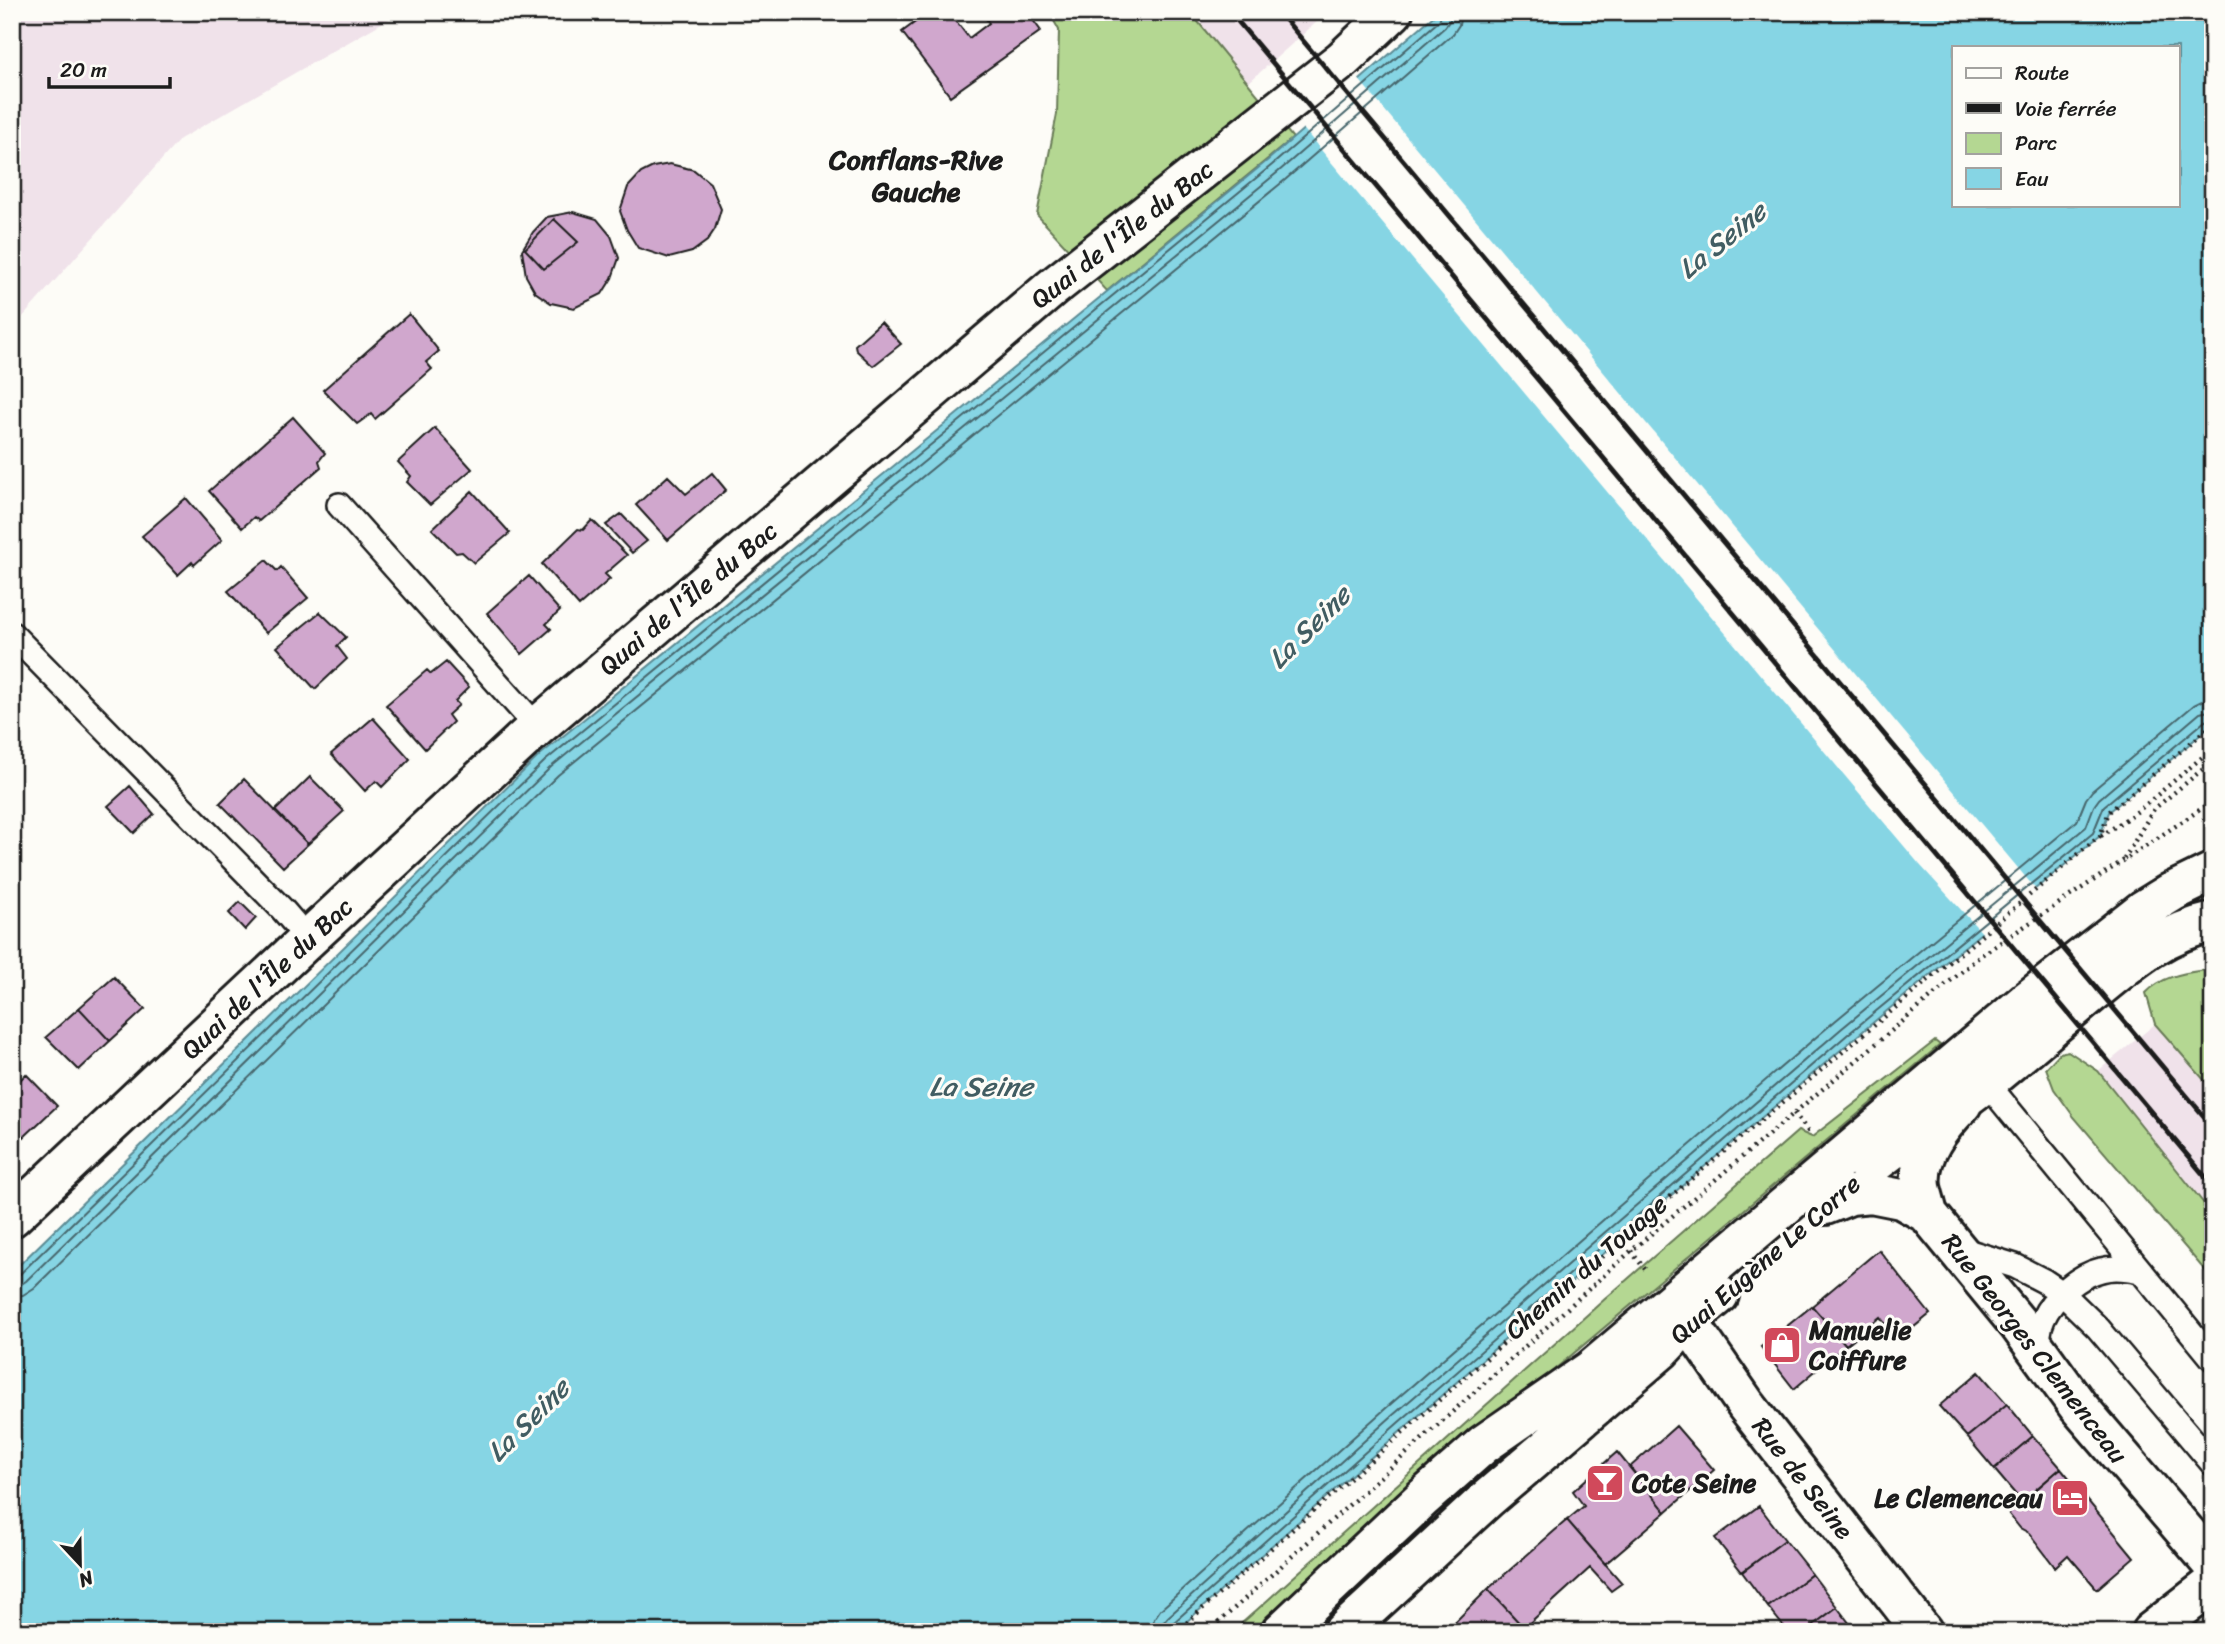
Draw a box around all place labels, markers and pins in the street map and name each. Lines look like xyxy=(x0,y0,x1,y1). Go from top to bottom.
place label: Manuelie Coiffure xyxy=(1808,1307,1912,1383)
shop icon: Manuelie Coiffure xyxy=(1761,1324,1803,1366)
place label: Cote Seine xyxy=(1631,1460,1757,1506)
bar icon: Cote Seine xyxy=(1584,1462,1626,1504)
place label: Le Clemenceau xyxy=(1874,1475,2044,1521)
hotel icon: Le Clemenceau xyxy=(2049,1477,2091,1519)

